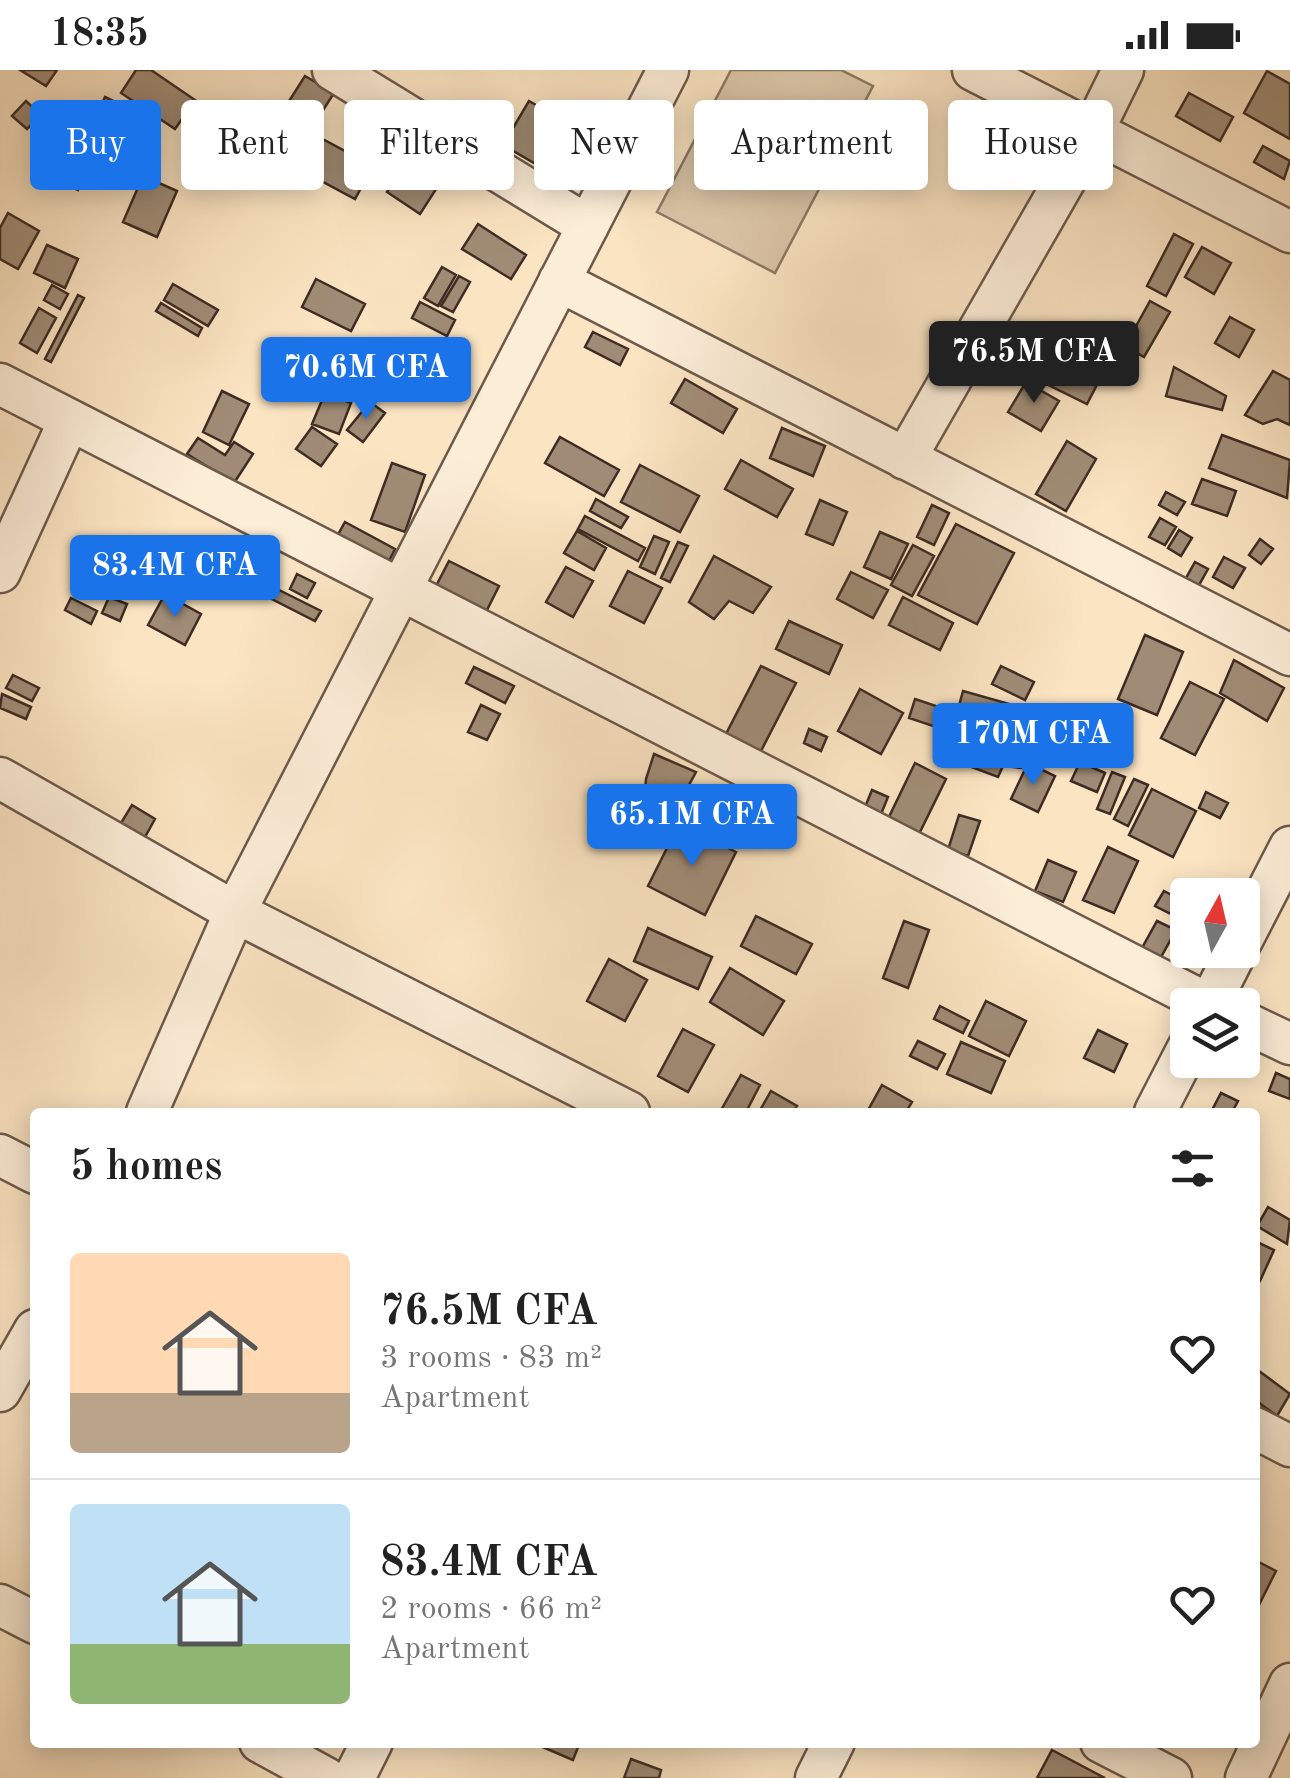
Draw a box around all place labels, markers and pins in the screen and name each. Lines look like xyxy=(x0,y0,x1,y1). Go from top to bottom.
pin: 76.5M CFA xyxy=(920,321,1148,406)
pin: 70.6M CFA xyxy=(252,337,480,422)
pin: 83.4M CFA xyxy=(61,535,289,620)
pin: 170M CFA xyxy=(930,703,1136,788)
pin: 65.1M CFA xyxy=(578,784,806,869)

